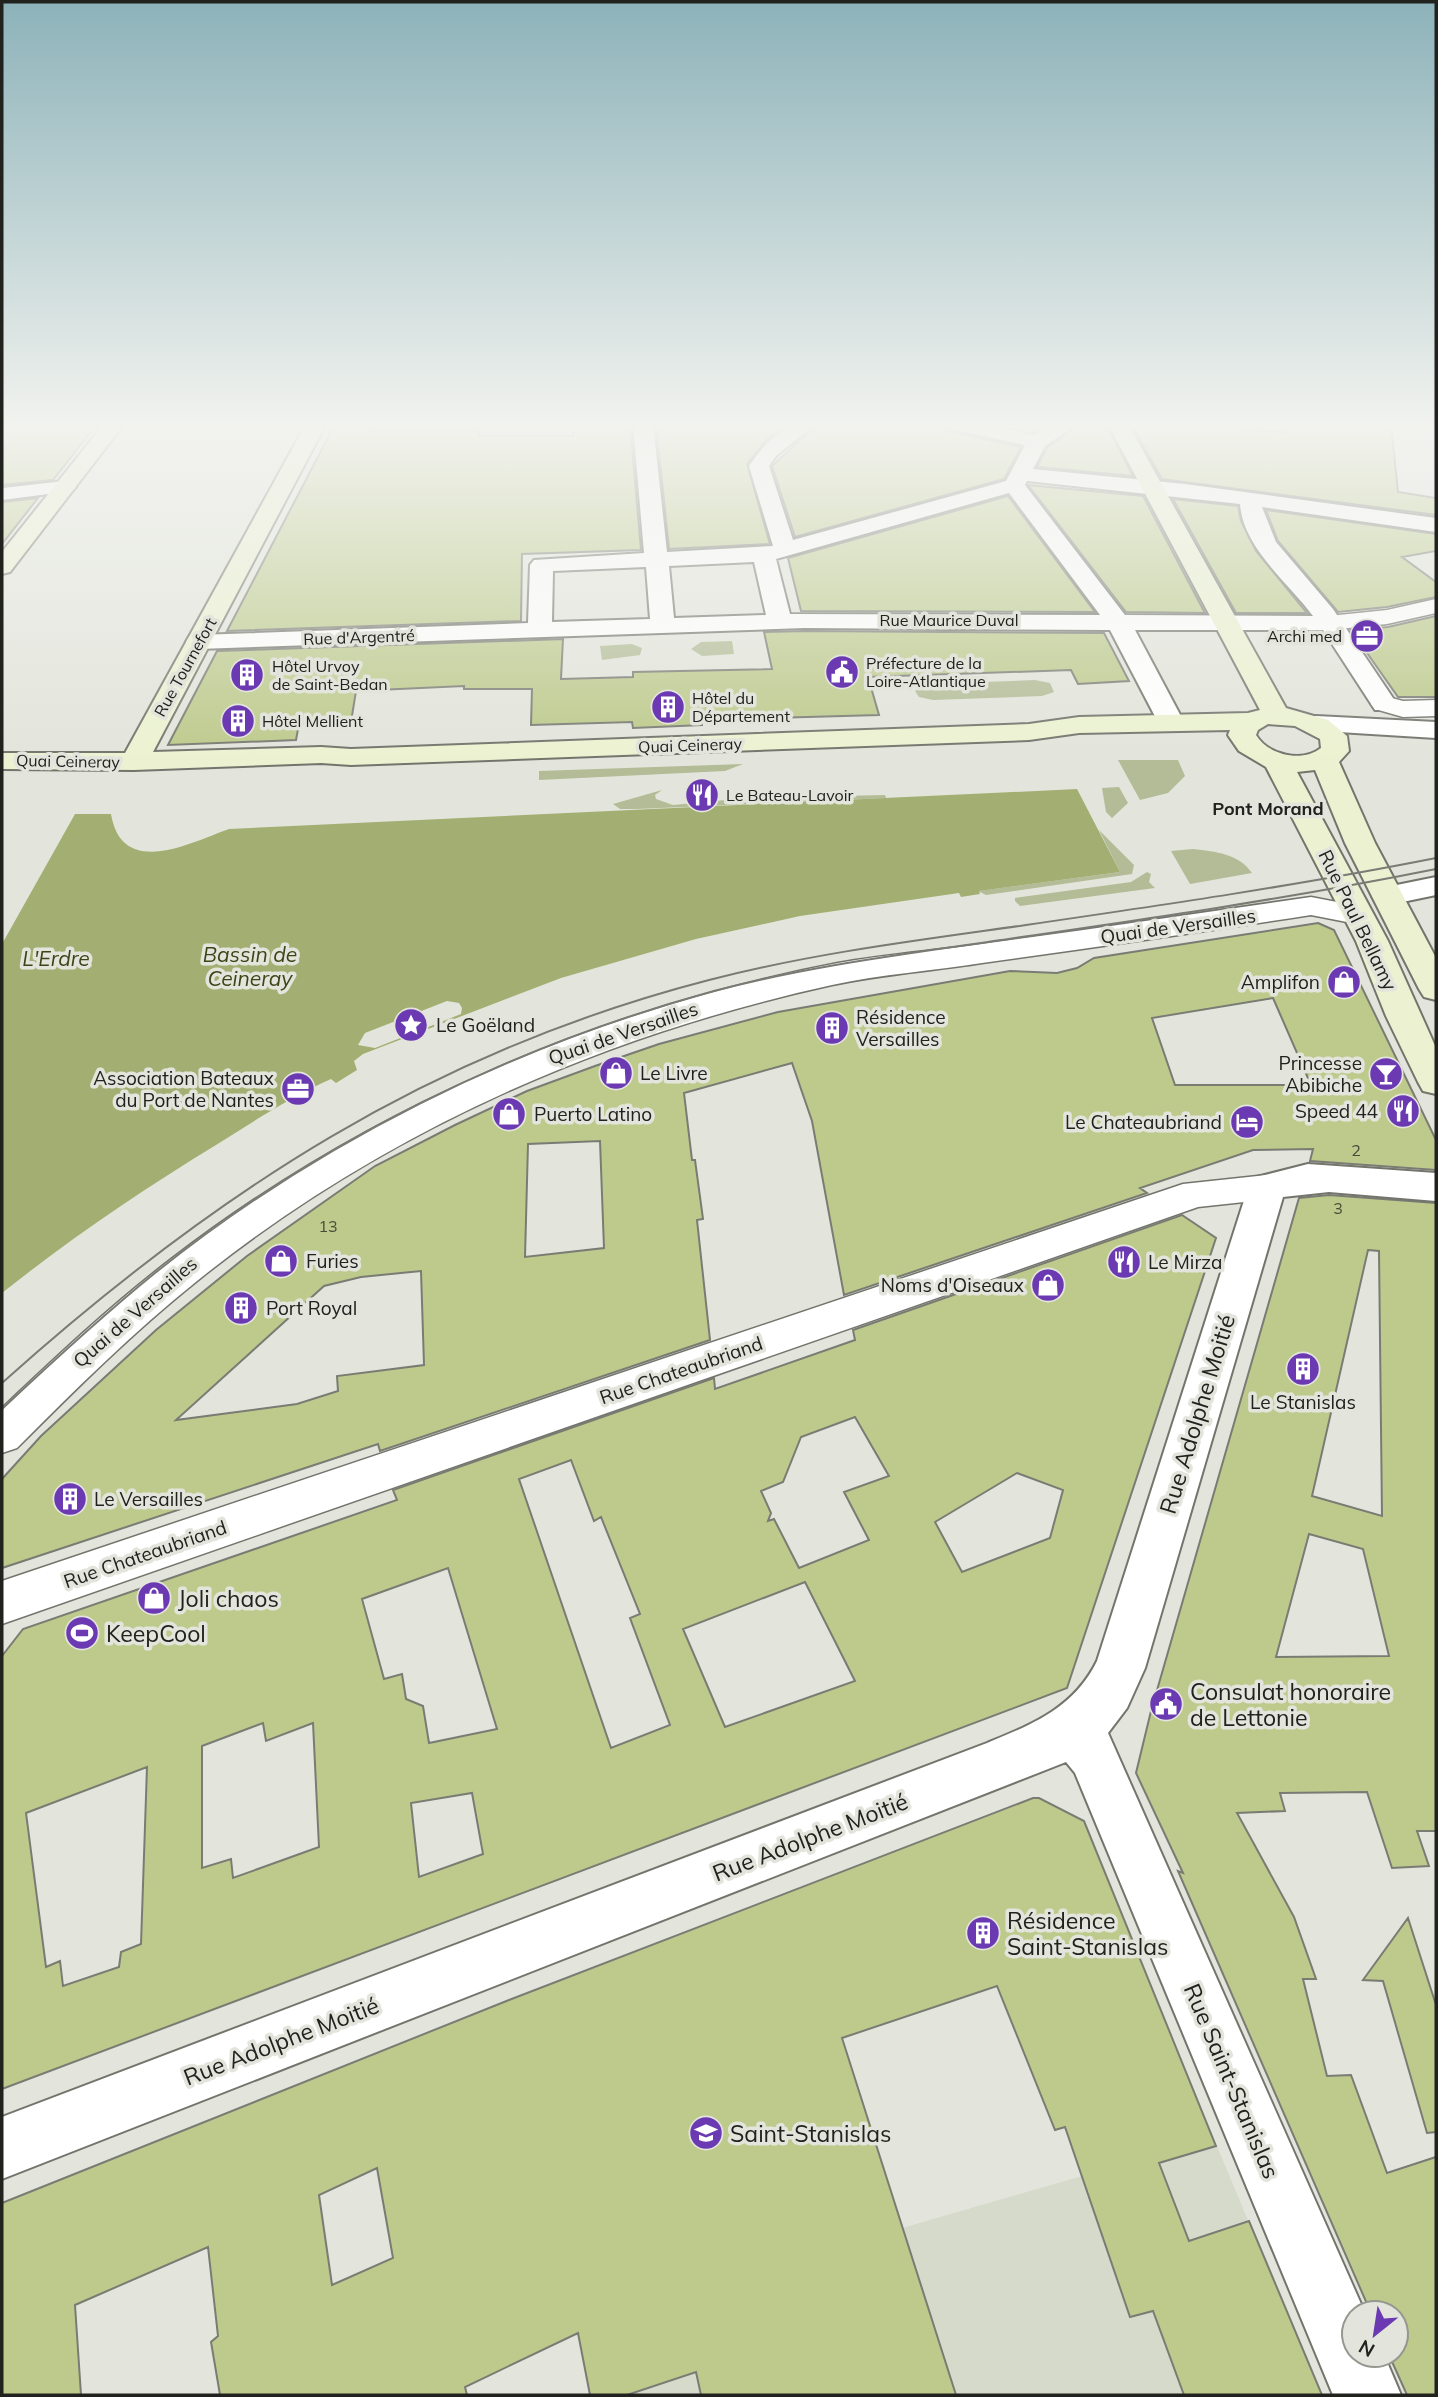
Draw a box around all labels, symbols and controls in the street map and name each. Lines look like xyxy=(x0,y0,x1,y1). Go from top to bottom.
street label: Rue Maurice Duval xyxy=(880,610,1018,630)
street label: Rue Tournefort xyxy=(150,614,221,720)
office icon: Archi med xyxy=(1348,617,1386,655)
street label: Rue d'Argentré xyxy=(303,625,415,649)
place label: Archi med xyxy=(1267,626,1342,646)
public building icon: Préfecture de la Loire-Atlantique xyxy=(823,653,861,691)
place label: Préfecture de la Loire-Atlantique xyxy=(866,653,986,691)
building icon: Hôtel Urvoy de Saint-Bedan xyxy=(228,656,266,694)
place label: Hôtel Urvoy de Saint-Bedan xyxy=(272,656,388,694)
building icon: Hôtel du Département xyxy=(649,688,687,726)
place label: Hôtel du Département xyxy=(692,688,790,726)
building icon: Hôtel Mellient xyxy=(219,702,257,740)
place label: Hôtel Mellient xyxy=(262,711,363,731)
street label: Quai Ceineray xyxy=(638,733,743,757)
street label: Quai Ceineray xyxy=(16,750,121,772)
restaurant icon: Le Bateau-Lavoir xyxy=(683,776,721,814)
place label: Le Bateau-Lavoir xyxy=(726,785,853,805)
district label: Pont Morand xyxy=(1212,797,1324,820)
street label: Rue Paul Bellamy xyxy=(1314,846,1402,994)
street label: Quai de Versailles xyxy=(1099,903,1257,949)
water label: Bassin de Ceineray xyxy=(203,941,297,991)
water label: L'Erdre xyxy=(22,945,90,971)
shop icon: Amplifon xyxy=(1325,963,1363,1001)
place label: Amplifon xyxy=(1241,970,1320,994)
street label: Quai de Versailles xyxy=(545,996,701,1070)
place label: Résidence Versailles xyxy=(856,1005,946,1051)
place icon: Le Goëland xyxy=(392,1006,430,1044)
building icon: Résidence Versailles xyxy=(813,1009,851,1047)
place label: Le Goëland xyxy=(436,1013,535,1037)
place label: Princesse Abibiche xyxy=(1279,1051,1362,1097)
shop icon: Le Livre xyxy=(597,1054,635,1092)
bar icon: Princesse Abibiche xyxy=(1367,1055,1405,1093)
place label: Le Livre xyxy=(640,1061,708,1085)
place label: Association Bateaux du Port de Nantes xyxy=(93,1066,274,1112)
office icon: Association Bateaux du Port de Nantes xyxy=(279,1070,317,1108)
restaurant icon: Speed 44 xyxy=(1384,1092,1422,1130)
shop icon: Puerto Latino xyxy=(490,1095,528,1133)
place label: Speed 44 xyxy=(1295,1099,1378,1123)
place label: Puerto Latino xyxy=(534,1102,652,1126)
hotel icon: Le Chateaubriand xyxy=(1228,1103,1266,1141)
place label: Le Chateaubriand xyxy=(1065,1110,1222,1134)
house number: 2 xyxy=(1351,1140,1361,1160)
house number: 3 xyxy=(1333,1198,1343,1218)
house number: 13 xyxy=(318,1216,338,1236)
shop icon: Furies xyxy=(262,1242,300,1280)
restaurant icon: Le Mirza xyxy=(1105,1243,1143,1281)
place label: Furies xyxy=(306,1249,359,1273)
place label: Le Mirza xyxy=(1148,1250,1222,1274)
street label: Quai de Versailles xyxy=(68,1252,202,1372)
shop icon: Noms d'Oiseaux xyxy=(1029,1266,1067,1304)
place label: Noms d'Oiseaux xyxy=(881,1273,1024,1297)
building icon: Port Royal xyxy=(222,1289,260,1327)
place label: Port Royal xyxy=(266,1296,357,1320)
street label: Rue Adolphe Moitié xyxy=(1153,1311,1241,1517)
street label: Rue Chateaubriand xyxy=(596,1331,766,1409)
building icon: Le Stanislas xyxy=(1284,1350,1322,1388)
place label: Le Stanislas xyxy=(1250,1390,1356,1414)
building icon: Le Versailles xyxy=(51,1480,89,1518)
place label: Le Versailles xyxy=(94,1487,203,1511)
street label: Rue Chateaubriand xyxy=(60,1515,230,1593)
shop icon: Joli chaos xyxy=(135,1579,173,1617)
place label: Joli chaos xyxy=(178,1584,279,1613)
sports icon: KeepCool xyxy=(63,1614,101,1652)
place label: KeepCool xyxy=(106,1619,206,1648)
place label: Consulat honoraire de Lettonie xyxy=(1190,1677,1391,1732)
public building icon: Consulat honoraire de Lettonie xyxy=(1147,1685,1185,1723)
street label: Rue Adolphe Moitié xyxy=(708,1786,912,1888)
place label: Résidence Saint-Stanislas xyxy=(1007,1906,1168,1961)
building icon: Résidence Saint-Stanislas xyxy=(964,1914,1002,1952)
street label: Rue Saint-Stanislas xyxy=(1178,1979,1286,2183)
street label: Rue Adolphe Moitié xyxy=(179,1990,383,2092)
school or university icon: Saint-Stanislas xyxy=(687,2114,725,2152)
place label: Saint-Stanislas xyxy=(730,2119,891,2148)
north arrow xyxy=(1340,2299,1410,2369)
text: N xyxy=(1354,2335,1379,2363)

